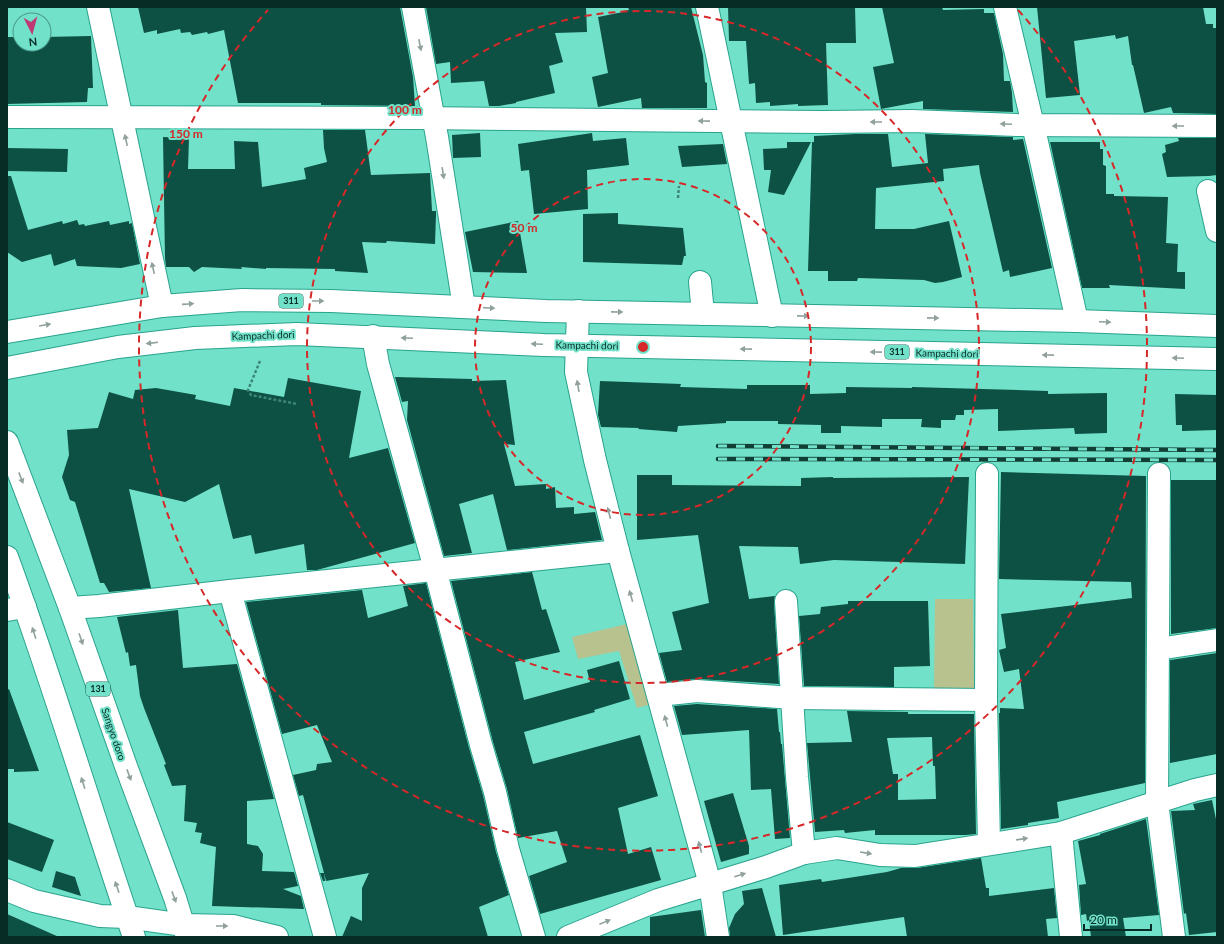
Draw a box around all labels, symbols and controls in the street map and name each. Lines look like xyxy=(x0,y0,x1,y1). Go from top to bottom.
north arrow xyxy=(12,12,52,52)
text: N xyxy=(28,36,38,49)
one-way arrow xyxy=(418,39,424,51)
text: 100 m xyxy=(388,102,422,117)
one-way arrow xyxy=(697,118,710,124)
one-way arrow xyxy=(869,119,882,125)
one-way arrow xyxy=(1000,121,1012,128)
one-way arrow xyxy=(1171,123,1184,129)
text: 150 m xyxy=(169,126,203,141)
one-way arrow xyxy=(123,134,129,147)
one-way arrow xyxy=(440,167,446,179)
text: 50 m xyxy=(511,220,537,235)
one-way arrow xyxy=(150,261,156,274)
road number: 311 xyxy=(279,294,303,308)
one-way arrow xyxy=(312,298,325,304)
one-way arrow xyxy=(182,300,194,307)
one-way arrow xyxy=(483,305,496,311)
one-way arrow xyxy=(611,309,624,315)
one-way arrow xyxy=(797,313,810,319)
one-way arrow xyxy=(927,315,940,321)
one-way arrow xyxy=(1099,319,1112,325)
one-way arrow xyxy=(39,322,52,328)
street label: Kampachi dori xyxy=(231,328,295,342)
one-way arrow xyxy=(401,335,413,342)
street label: Kampachi dori xyxy=(555,338,619,352)
one-way arrow xyxy=(146,340,158,346)
centre of rings xyxy=(636,340,650,354)
one-way arrow xyxy=(531,341,543,348)
one-way arrow xyxy=(740,345,752,352)
road number: 311 xyxy=(885,345,909,359)
street label: Kampachi dori xyxy=(915,346,979,360)
one-way arrow xyxy=(870,348,882,355)
one-way arrow xyxy=(1042,352,1054,359)
one-way arrow xyxy=(1171,355,1184,361)
one-way arrow xyxy=(575,380,581,393)
one-way arrow xyxy=(18,473,24,484)
one-way arrow xyxy=(605,507,611,519)
one-way arrow xyxy=(628,590,634,602)
one-way arrow xyxy=(31,626,37,638)
one-way arrow xyxy=(78,634,84,646)
road number: 131 xyxy=(86,682,110,696)
street label: Sangyo doro xyxy=(99,706,129,762)
one-way arrow xyxy=(663,715,669,727)
one-way arrow xyxy=(126,770,132,782)
one-way arrow xyxy=(80,777,86,789)
one-way arrow xyxy=(1016,836,1029,842)
one-way arrow xyxy=(696,840,702,853)
one-way arrow xyxy=(860,850,872,856)
one-way arrow xyxy=(735,872,747,878)
one-way arrow xyxy=(113,881,119,893)
one-way arrow xyxy=(171,891,177,903)
scale bar xyxy=(1084,906,1151,932)
text: 20 m xyxy=(1090,912,1117,927)
one-way arrow xyxy=(599,919,610,925)
one-way arrow xyxy=(216,923,229,929)

